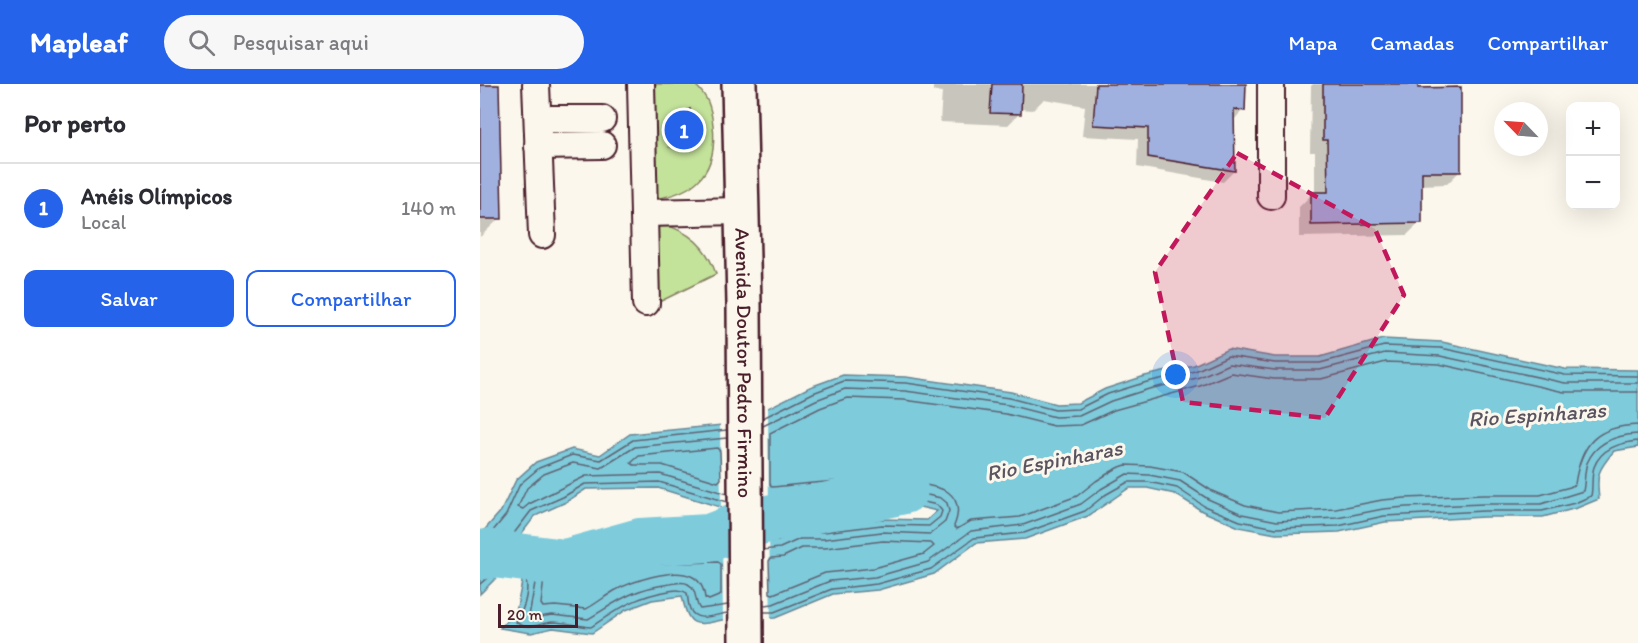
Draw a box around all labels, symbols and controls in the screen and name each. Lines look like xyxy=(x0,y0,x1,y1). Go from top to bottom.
search box xyxy=(164,15,584,69)
text: Mapleaf xyxy=(30,25,128,59)
icon: search xyxy=(185,26,218,59)
text: Pesquisar aqui xyxy=(233,29,369,56)
text: Mapa xyxy=(1289,30,1337,55)
text: Camadas xyxy=(1370,30,1454,55)
text: Compartilhar xyxy=(1487,30,1608,55)
north arrow xyxy=(1494,102,1548,156)
map controls xyxy=(1566,102,1620,210)
button: + xyxy=(1566,102,1620,156)
text: Por perto xyxy=(24,107,126,139)
pin: 1 xyxy=(664,108,704,152)
button: − xyxy=(1566,156,1620,210)
text: Anéis Olímpicos xyxy=(81,183,232,210)
text: 1 xyxy=(39,196,48,220)
text: 140 m xyxy=(401,196,456,220)
text: Local xyxy=(81,210,126,234)
street label: Avenida Doutor Pedro Firmino xyxy=(730,227,758,498)
button: Salvar xyxy=(24,270,234,327)
button: Compartilhar xyxy=(246,270,456,327)
your location xyxy=(1161,360,1190,389)
water label: Rio Espinharas xyxy=(1467,396,1608,433)
water label: Rio Espinharas xyxy=(984,434,1126,487)
scale bar xyxy=(498,601,578,628)
text: 20 m xyxy=(507,605,542,624)

